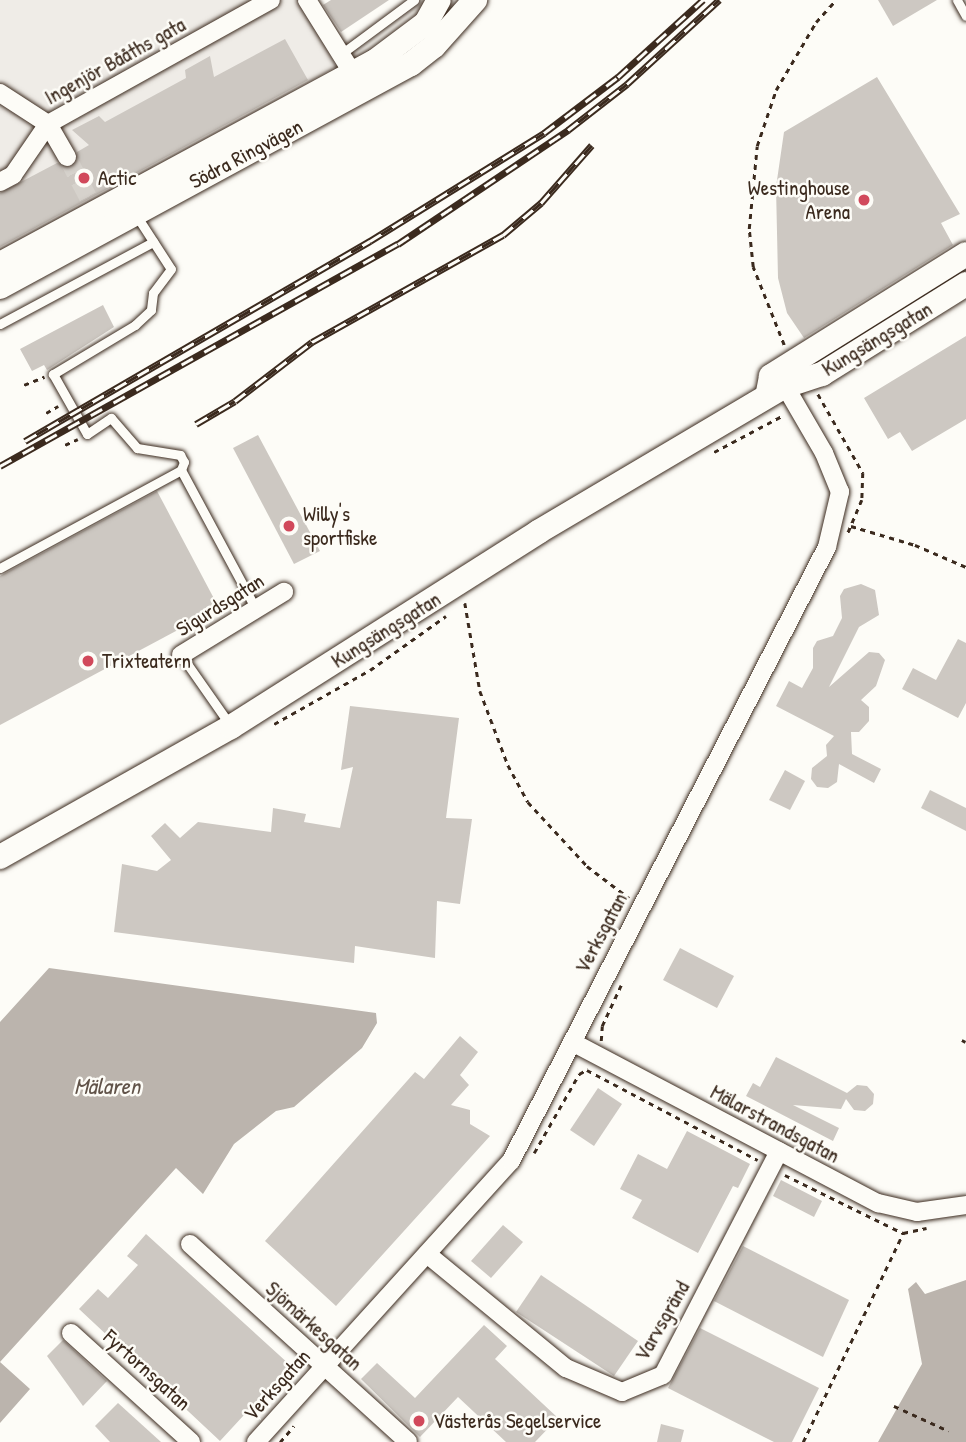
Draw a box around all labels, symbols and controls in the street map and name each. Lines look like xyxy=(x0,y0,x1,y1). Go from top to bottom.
street label: Ingenjör Bååths gata xyxy=(40,12,190,110)
street label: Södra Ringvägen xyxy=(185,114,307,194)
place label: Actic xyxy=(98,165,136,191)
marker: Actic xyxy=(76,170,92,186)
place label: Westinghouse Arena xyxy=(748,175,850,225)
marker: Westinghouse Arena xyxy=(856,192,872,208)
street label: Kungsängsgatan xyxy=(817,296,937,382)
place label: Willy's sportfiske xyxy=(303,501,377,551)
marker: Willy's sportfiske xyxy=(281,518,297,534)
street label: Sigurdsgatan xyxy=(171,568,269,642)
street label: Kungsängsgatan xyxy=(327,586,445,674)
place label: Trixteatern xyxy=(102,648,191,674)
marker: Trixteatern xyxy=(80,653,96,669)
street label: Verksgatan xyxy=(569,888,633,978)
water label: Mälaren xyxy=(74,1072,140,1100)
street label: Mälarstrandsgatan xyxy=(706,1079,844,1169)
street label: Sjömärkesgatan xyxy=(260,1276,368,1376)
street label: Varvsgränd xyxy=(629,1277,695,1365)
street label: Fyrtornsgatan xyxy=(98,1324,196,1416)
street label: Verksgatan xyxy=(238,1344,316,1426)
place label: Västerås Segelservice xyxy=(433,1408,601,1434)
marker: Västerås Segelservice xyxy=(411,1413,427,1429)

